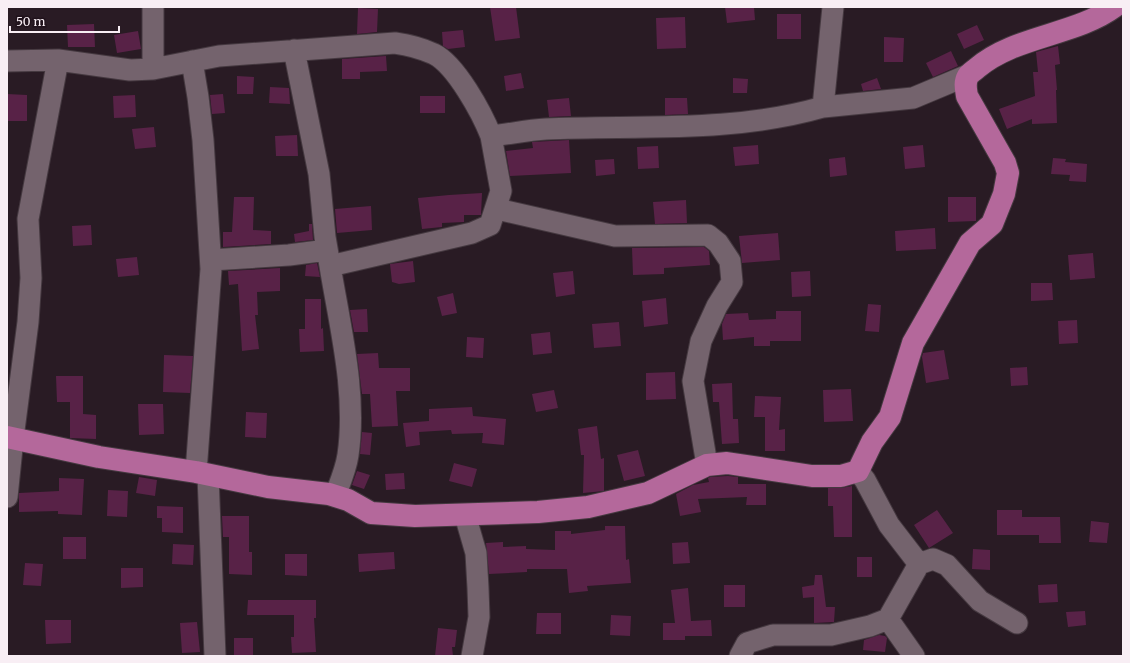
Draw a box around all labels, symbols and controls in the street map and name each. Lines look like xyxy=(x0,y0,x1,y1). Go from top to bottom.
scale bar xyxy=(10,8,119,34)
text: 50 m xyxy=(16,14,45,29)

